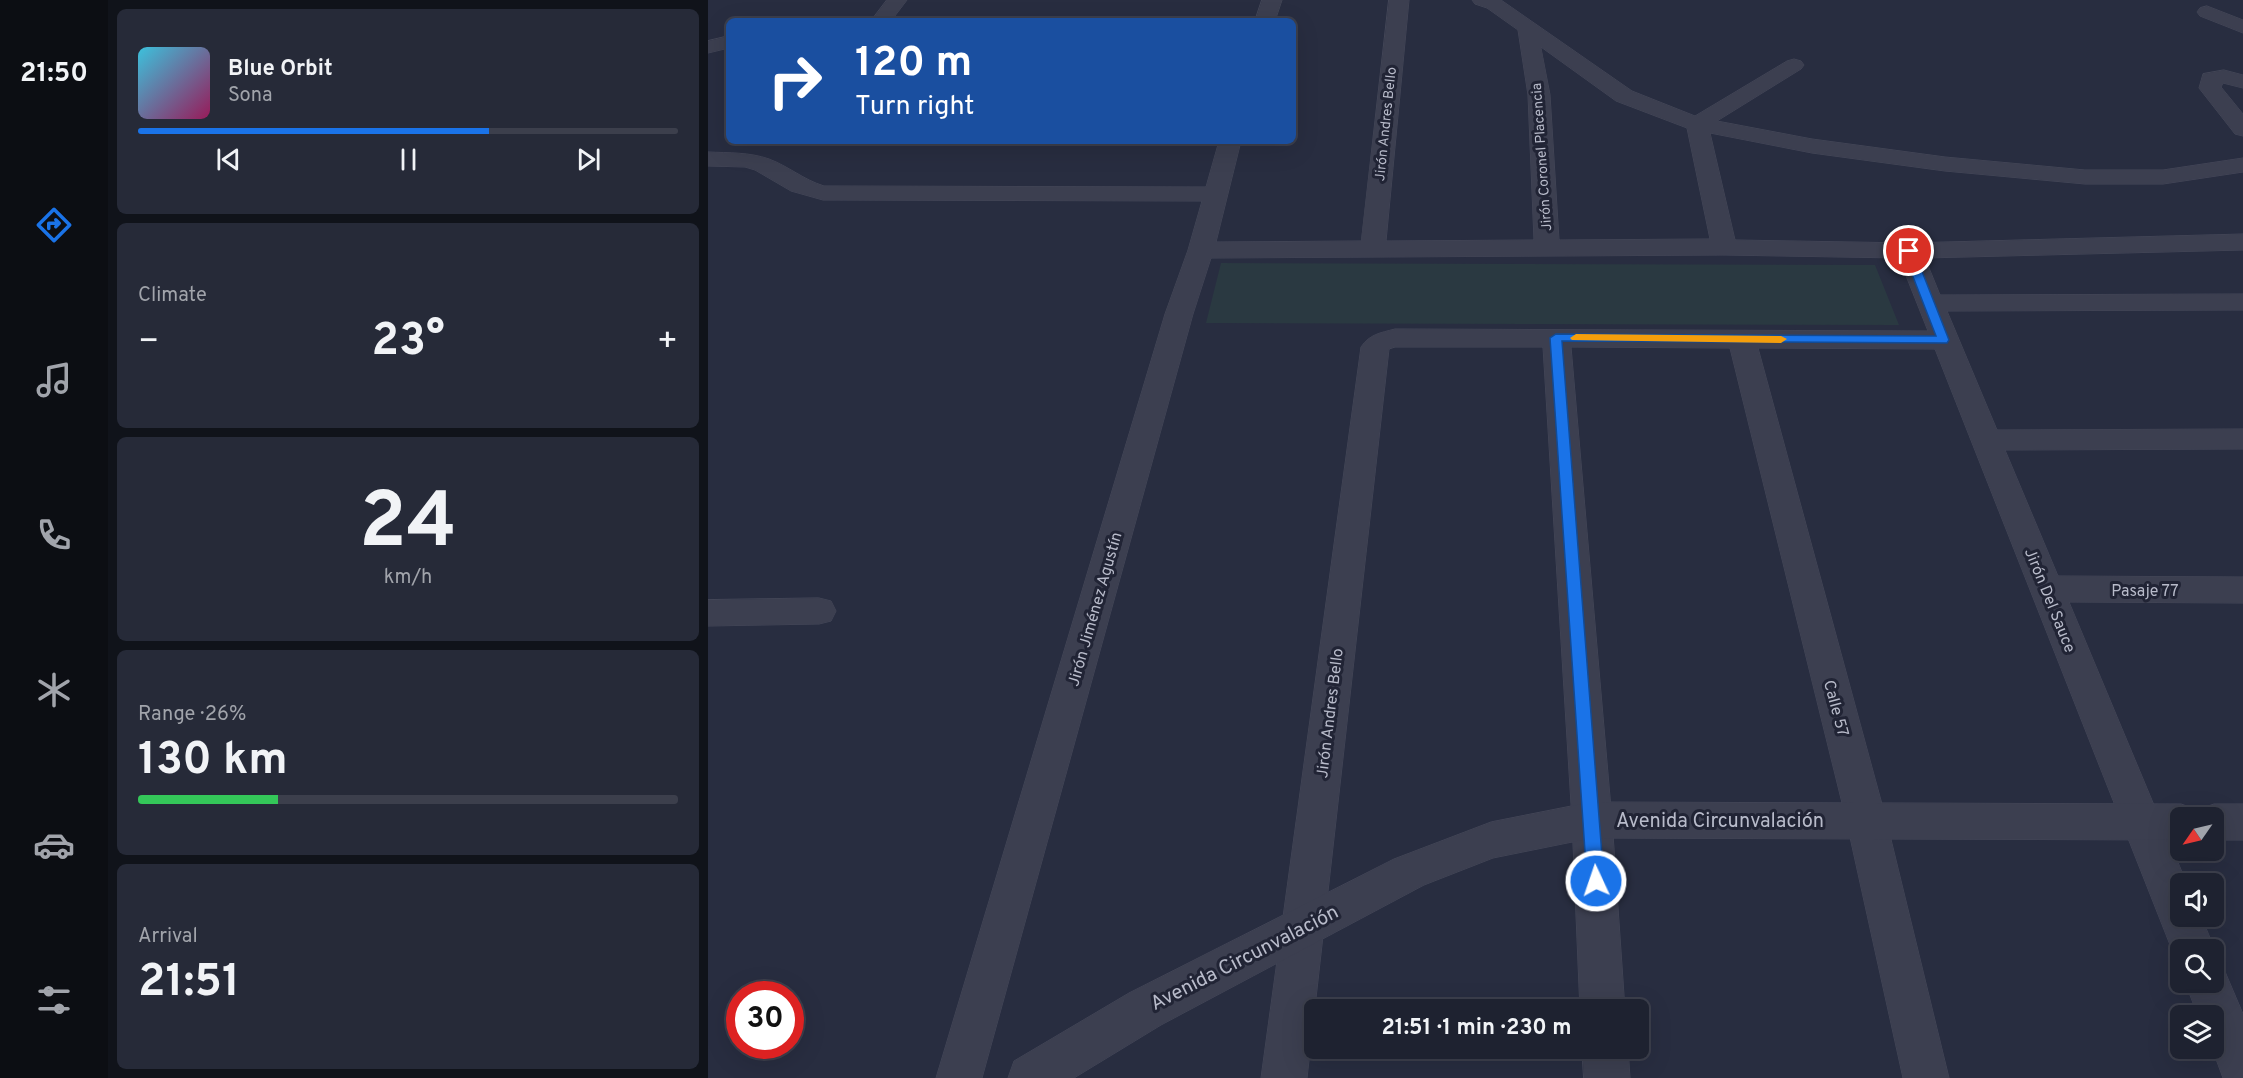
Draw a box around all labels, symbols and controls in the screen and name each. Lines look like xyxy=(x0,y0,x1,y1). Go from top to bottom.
text: 120 m xyxy=(855,38,972,91)
icon: right xyxy=(756,42,834,120)
text: Blue Orbit xyxy=(228,56,333,83)
text: 21:50 xyxy=(20,57,88,91)
street label: Jirón Andres Bello xyxy=(1372,66,1401,182)
street label: Jirón Coronel Placencia xyxy=(1529,82,1556,232)
text: Sona xyxy=(228,83,273,109)
text: Turn right xyxy=(855,90,974,124)
icon: previous xyxy=(212,143,245,176)
icon: pause xyxy=(392,143,425,176)
icon: next xyxy=(572,143,605,176)
icon: directions xyxy=(33,204,75,246)
pin xyxy=(1883,225,1934,276)
icon: arrive xyxy=(1892,234,1925,267)
text: Climate xyxy=(138,283,207,309)
text: 23° xyxy=(371,314,445,371)
text: − xyxy=(138,322,159,364)
text: + xyxy=(657,322,678,364)
icon: music xyxy=(33,359,75,401)
text: 24 xyxy=(359,476,457,575)
icon: phone xyxy=(33,514,75,556)
street label: Jirón Jiménez Agustín xyxy=(1064,530,1128,689)
street label: Jirón Del Sauce xyxy=(2019,545,2079,656)
text: km/h xyxy=(384,565,432,591)
street label: Pasaje 77 xyxy=(2111,582,2179,602)
street label: Jirón Andres Bello xyxy=(1313,647,1349,779)
icon: climate xyxy=(33,669,75,711)
street label: Calle 57 xyxy=(1818,678,1852,739)
text: Range · 26% xyxy=(138,702,246,728)
text: 130 km xyxy=(138,733,288,790)
north arrow xyxy=(2170,807,2224,861)
map controls xyxy=(2170,807,2224,1059)
street label: Avenida Circunvalación xyxy=(1616,809,1824,835)
icon: car xyxy=(33,824,75,866)
position arrow xyxy=(1564,849,1628,913)
button: sound xyxy=(2170,873,2224,927)
street label: Avenida Circunvalación xyxy=(1146,900,1344,1018)
text: Arrival xyxy=(138,924,198,950)
button: search xyxy=(2170,939,2224,993)
text: 21:51 xyxy=(138,955,240,1012)
icon: filters xyxy=(33,979,75,1021)
speed limit sign: 30 xyxy=(726,981,804,1059)
button: layers xyxy=(2170,1005,2224,1059)
text: 21:51 · 1 min · 230 m xyxy=(1381,1015,1572,1042)

